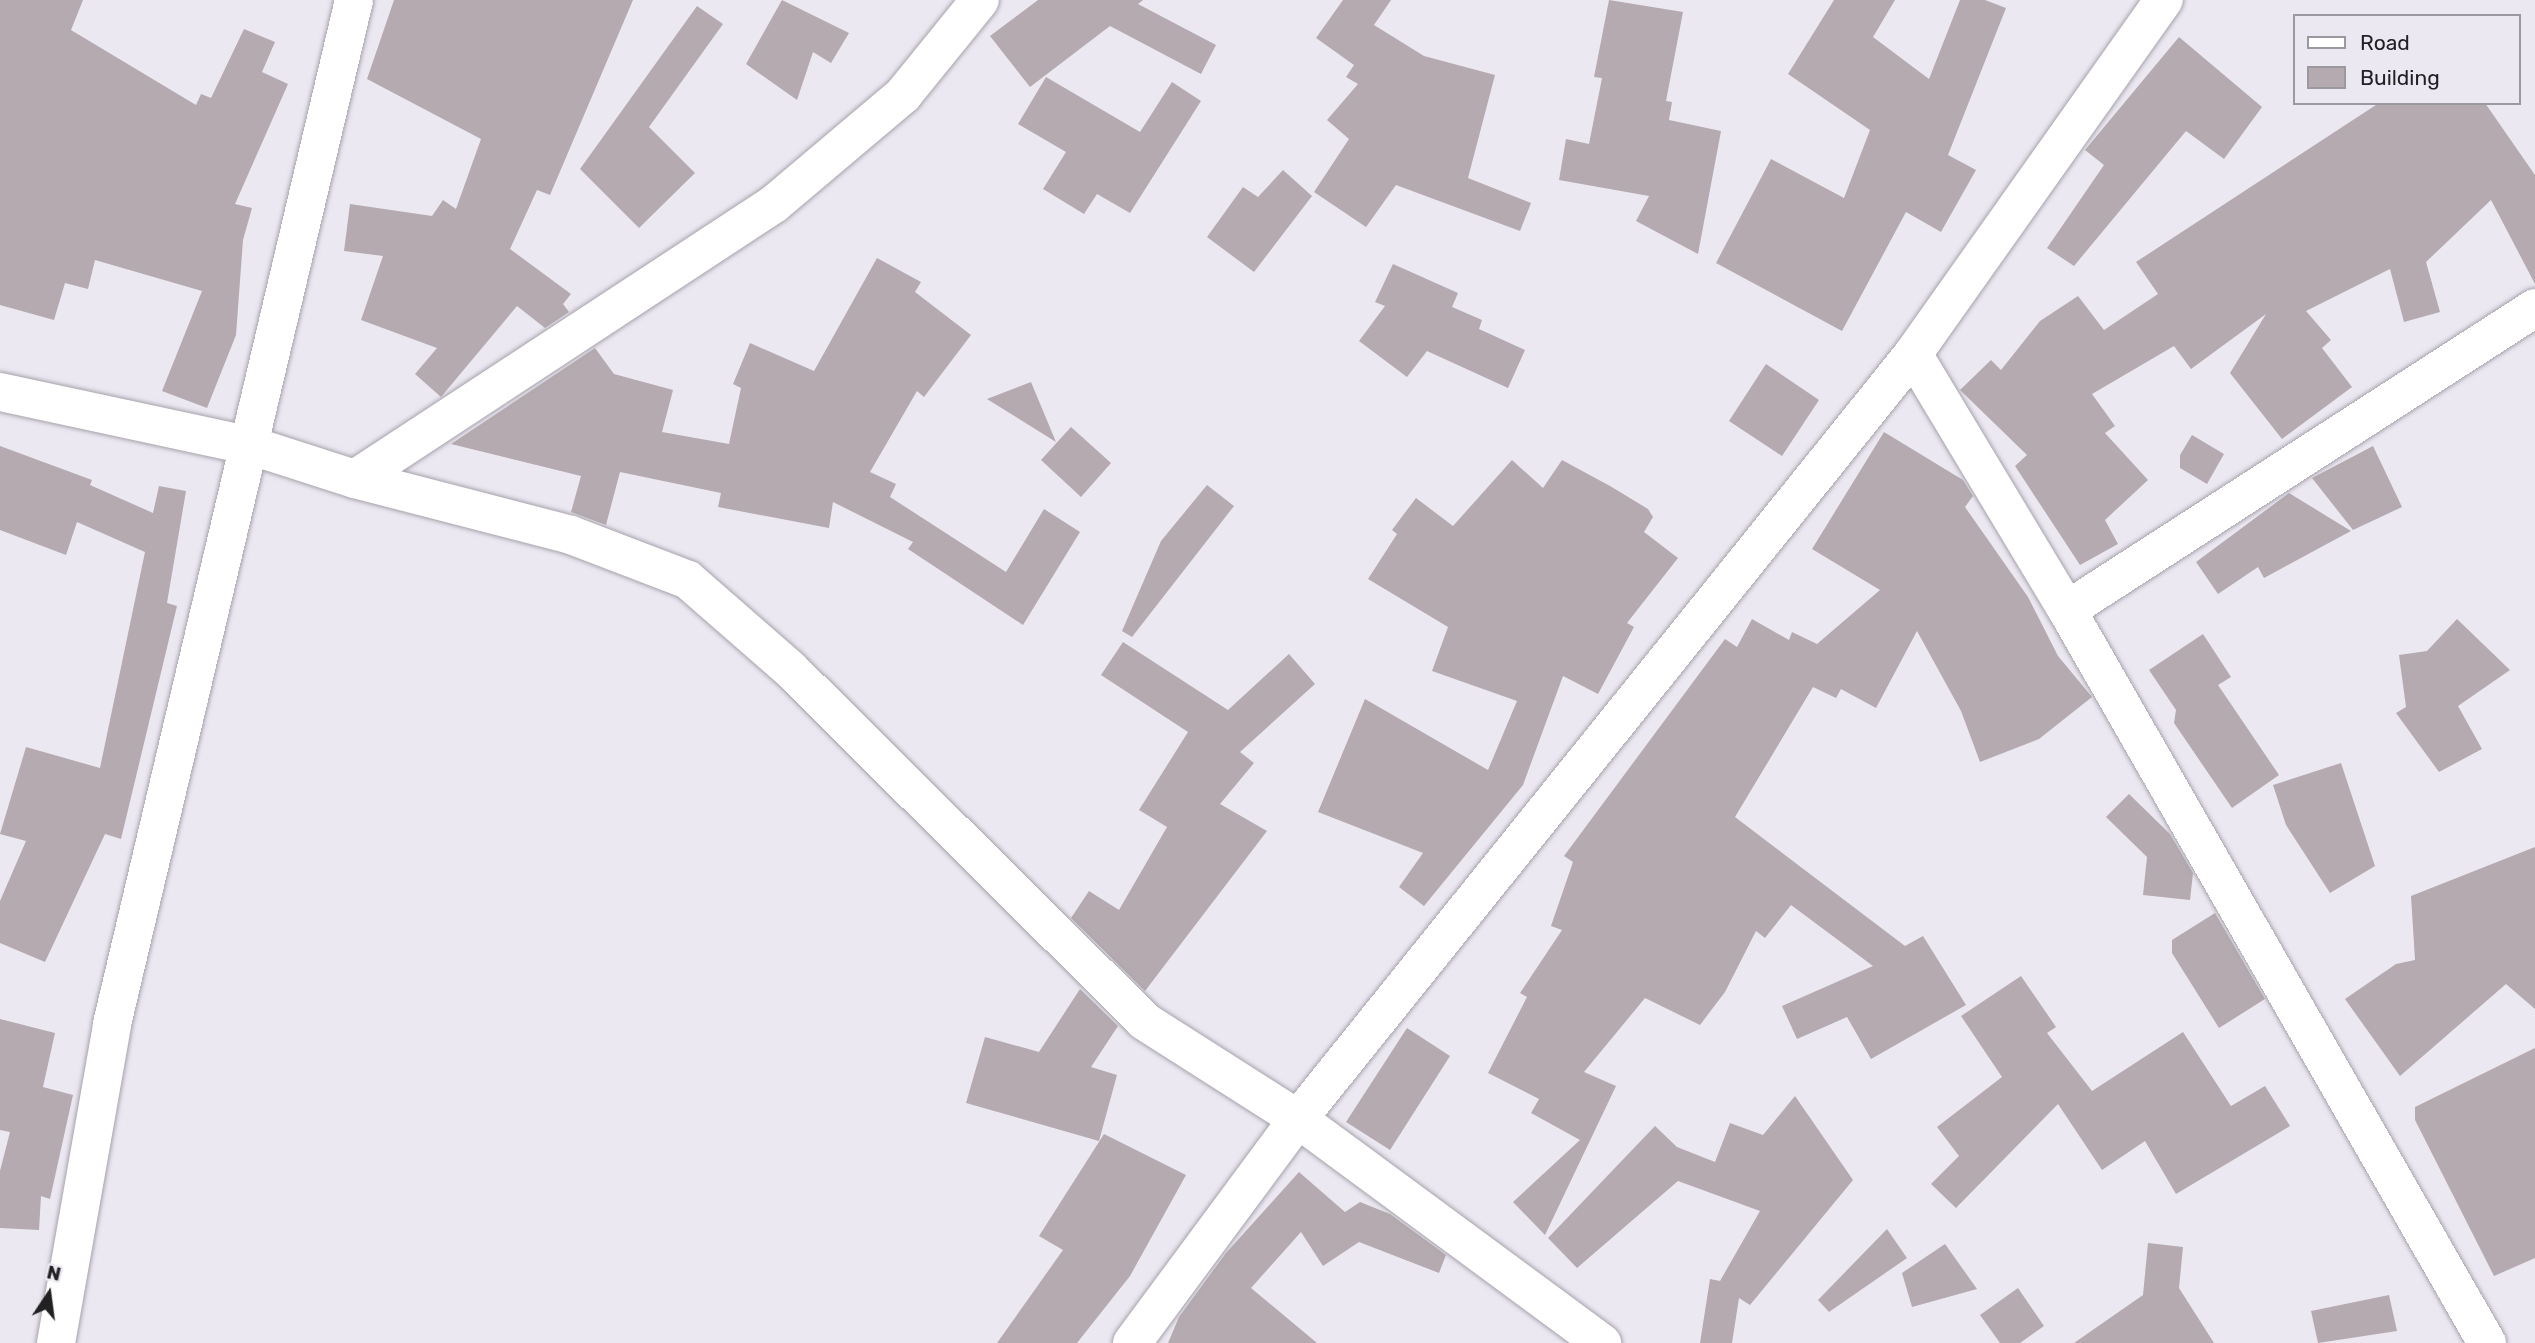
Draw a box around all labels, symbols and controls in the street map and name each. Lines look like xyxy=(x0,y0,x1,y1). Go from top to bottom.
legend xyxy=(2294,14,2521,105)
text: Road xyxy=(2360,30,2410,55)
text: Building xyxy=(2360,65,2440,90)
north arrow xyxy=(14,1259,84,1329)
text: N xyxy=(45,1260,63,1286)

